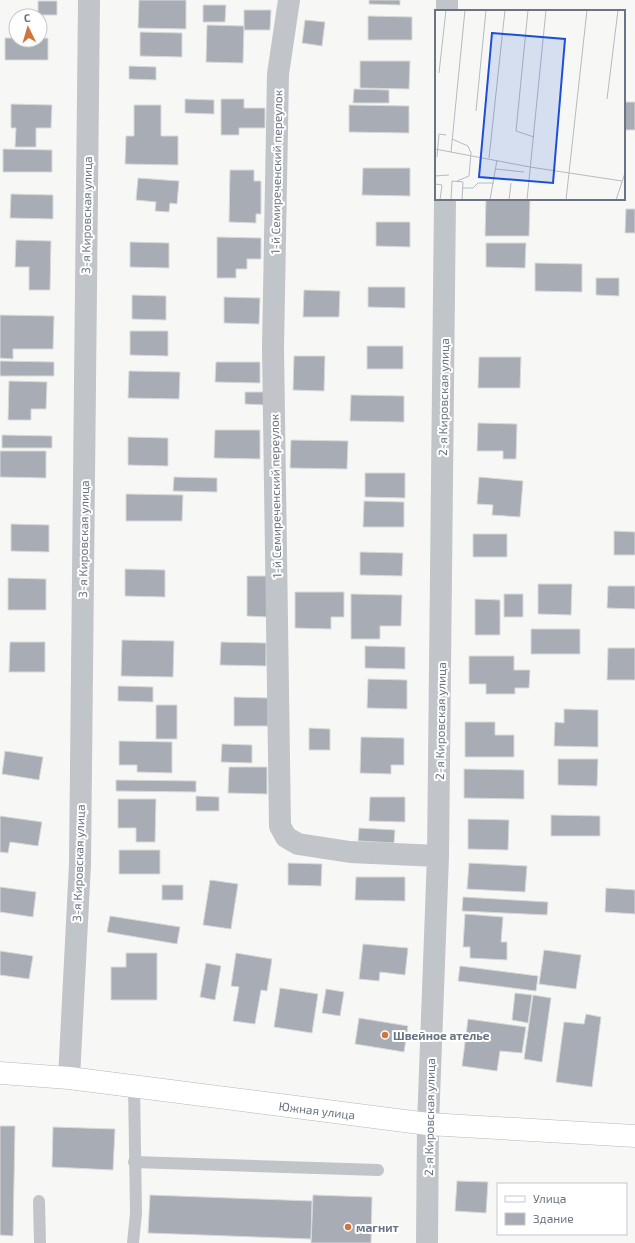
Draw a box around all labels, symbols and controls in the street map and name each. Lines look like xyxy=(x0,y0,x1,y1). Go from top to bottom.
north arrow xyxy=(8,8,48,48)
inset map xyxy=(435,10,625,200)
text: С xyxy=(23,11,31,24)
street label: 1-й Семиреченский переулок xyxy=(268,89,285,254)
street label: 3-я Кировская улица xyxy=(78,156,95,274)
street label: 2-я Кировская улица xyxy=(435,338,452,456)
street label: 1-й Семиреченский переулок xyxy=(267,413,284,578)
street label: 3-я Кировская улица xyxy=(75,480,92,598)
street label: 2-я Кировская улица xyxy=(432,662,449,780)
street label: 3-я Кировская улица xyxy=(69,804,88,922)
place label: Швейное ателье xyxy=(393,1028,490,1042)
marker: Швейное ателье xyxy=(380,1030,390,1040)
street label: 2-я Кировская улица xyxy=(421,1058,438,1176)
street label: Южная улица xyxy=(278,1098,356,1123)
legend xyxy=(497,1183,627,1235)
text: Улица xyxy=(533,1191,566,1205)
text: Здание xyxy=(533,1211,574,1225)
place label: магнит xyxy=(356,1220,399,1234)
marker: магнит xyxy=(343,1222,353,1232)

